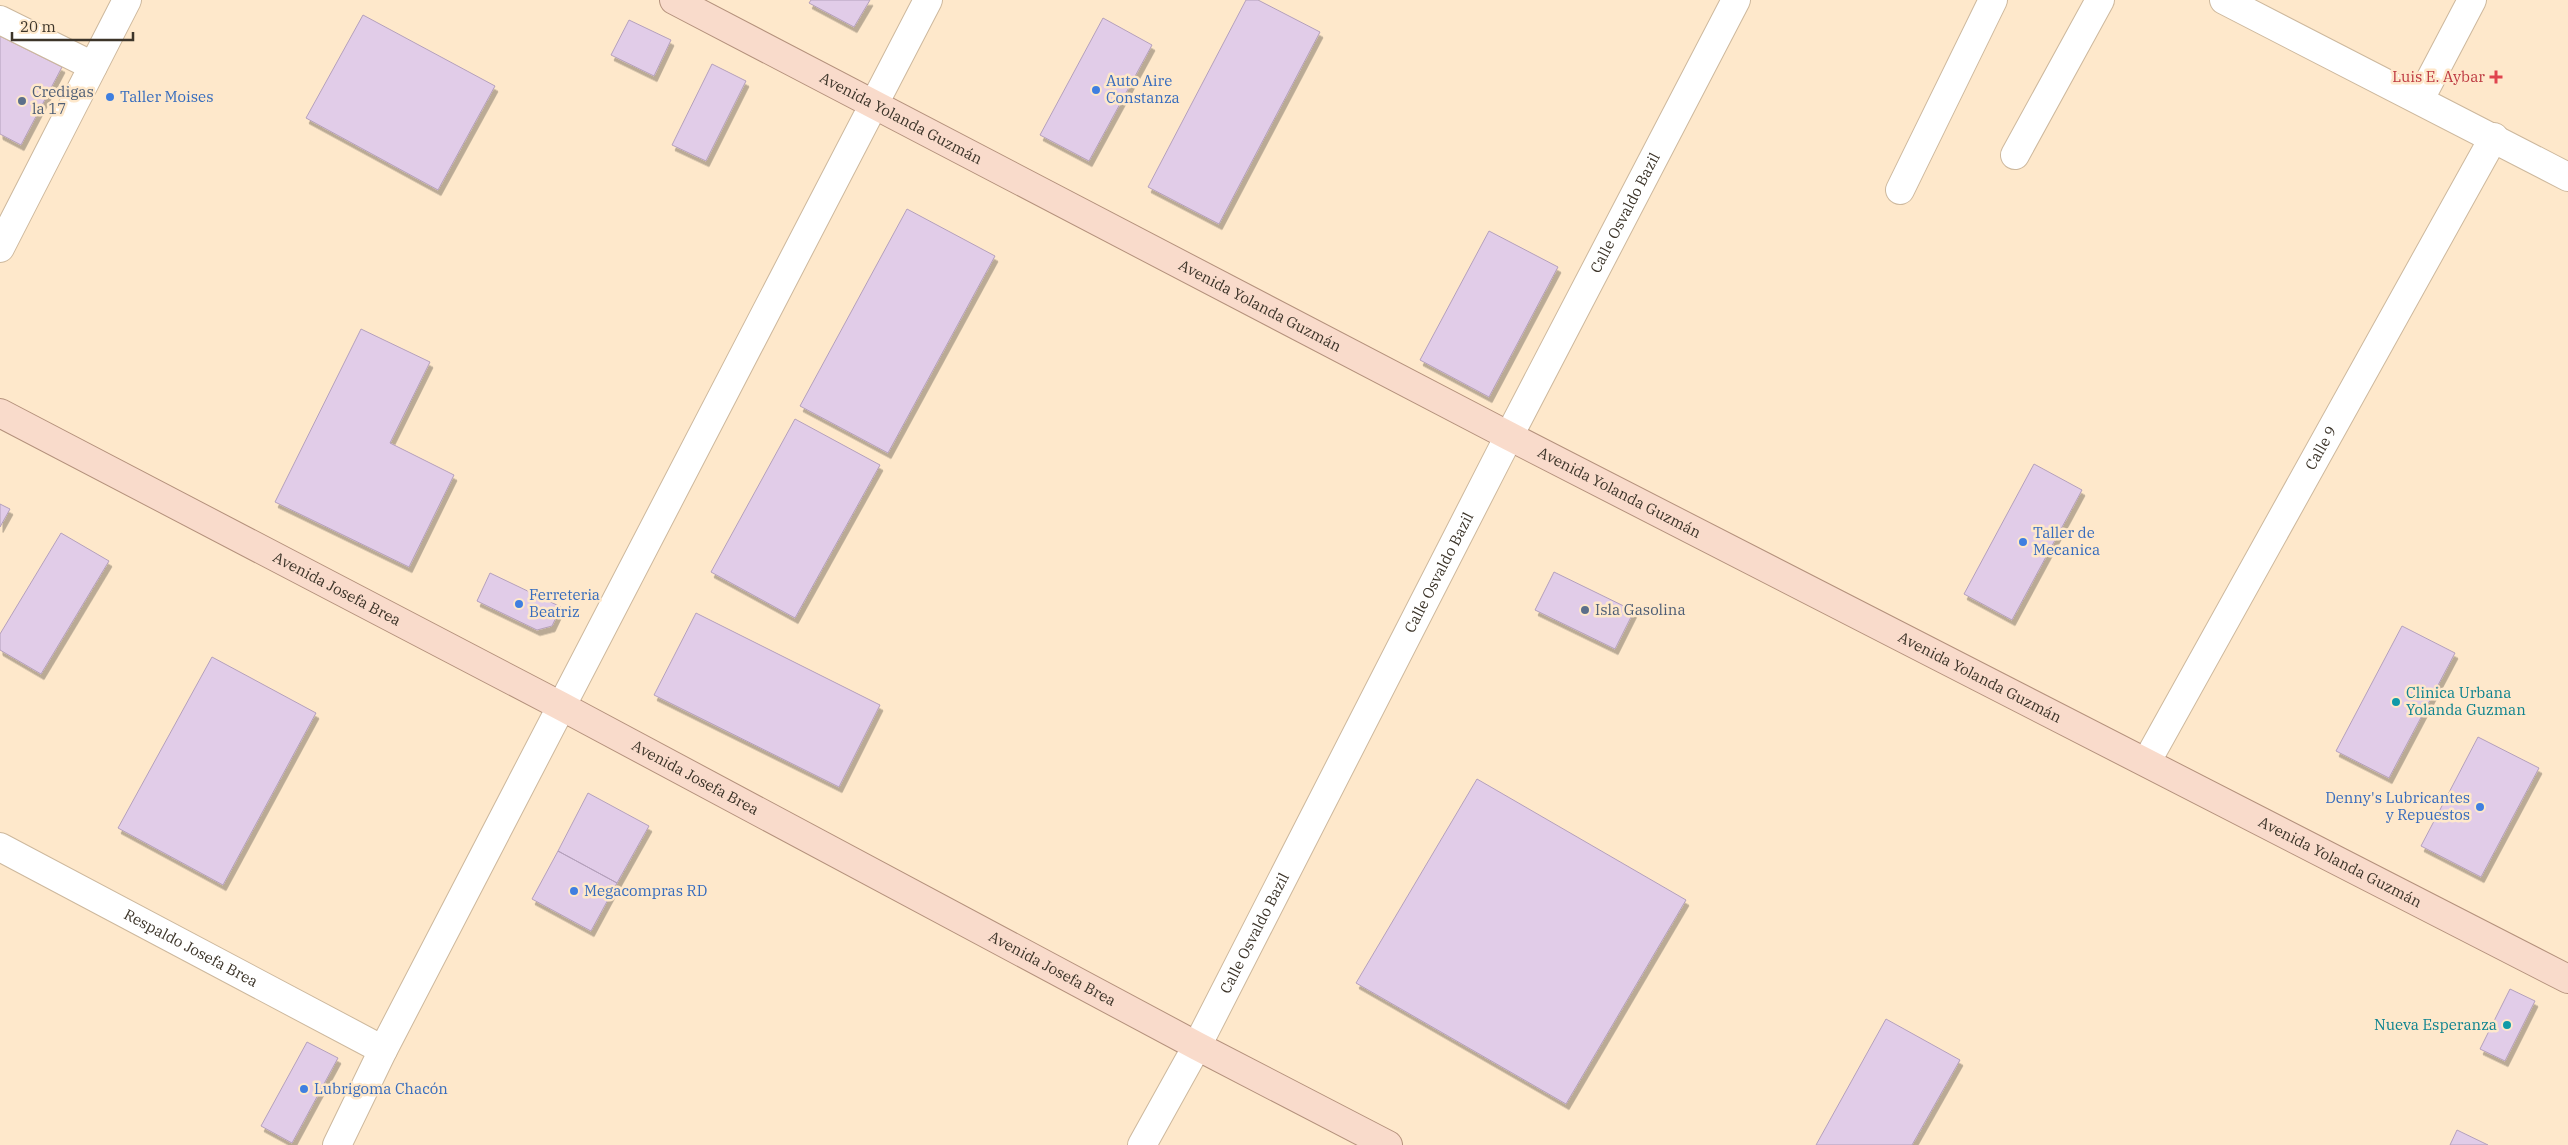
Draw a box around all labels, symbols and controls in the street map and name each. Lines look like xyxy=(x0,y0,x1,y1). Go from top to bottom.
scale bar xyxy=(12,10,134,42)
text: 20 m xyxy=(20,17,56,36)
place label: Luis E. Aybar xyxy=(2392,67,2485,86)
street label: Avenida Yolanda Guzmán xyxy=(817,68,986,169)
marker: Luis E. Aybar xyxy=(2489,70,2503,84)
place label: Auto Aire Constanza xyxy=(1106,71,1180,107)
place label: Credigas la 17 xyxy=(32,82,94,118)
marker: Auto Aire Constanza xyxy=(1090,84,1102,96)
place label: Taller Moises xyxy=(120,87,213,106)
marker: Taller Moises xyxy=(104,91,116,103)
marker: Credigas la 17 xyxy=(16,95,28,107)
street label: Calle Osvaldo Bazil xyxy=(1586,149,1664,276)
street label: Avenida Yolanda Guzmán xyxy=(1176,255,1345,356)
street label: Calle 9 xyxy=(2301,423,2340,473)
street label: Avenida Yolanda Guzmán xyxy=(1535,442,1705,542)
street label: Calle Osvaldo Bazil xyxy=(1400,509,1477,636)
place label: Taller de Mecanica xyxy=(2033,523,2100,559)
marker: Taller de Mecanica xyxy=(2017,536,2029,548)
street label: Avenida Josefa Brea xyxy=(270,547,404,630)
place label: Ferreteria Beatriz xyxy=(529,585,600,621)
marker: Ferreteria Beatriz xyxy=(513,598,525,610)
place label: Isla Gasolina xyxy=(1595,600,1686,619)
marker: Isla Gasolina xyxy=(1579,604,1591,616)
street label: Avenida Yolanda Guzmán xyxy=(1895,627,2065,727)
place label: Clinica Urbana Yolanda Guzman xyxy=(2406,683,2526,719)
marker: Clinica Urbana Yolanda Guzman xyxy=(2390,696,2402,708)
street label: Avenida Josefa Brea xyxy=(628,736,762,819)
place label: Denny's Lubricantes y Repuestos xyxy=(2325,788,2470,824)
marker: Denny's Lubricantes y Repuestos xyxy=(2474,801,2486,813)
street label: Avenida Yolanda Guzmán xyxy=(2256,812,2426,912)
street label: Calle Osvaldo Bazil xyxy=(1216,869,1293,996)
place label: Megacompras RD xyxy=(584,881,707,900)
marker: Megacompras RD xyxy=(568,885,580,897)
street label: Respaldo Josefa Brea xyxy=(121,904,261,991)
street label: Avenida Josefa Brea xyxy=(986,926,1119,1010)
place label: Nueva Esperanza xyxy=(2374,1015,2497,1034)
marker: Nueva Esperanza xyxy=(2501,1019,2513,1031)
place label: Lubrigoma Chacón xyxy=(314,1079,448,1098)
marker: Lubrigoma Chacón xyxy=(298,1083,310,1095)

